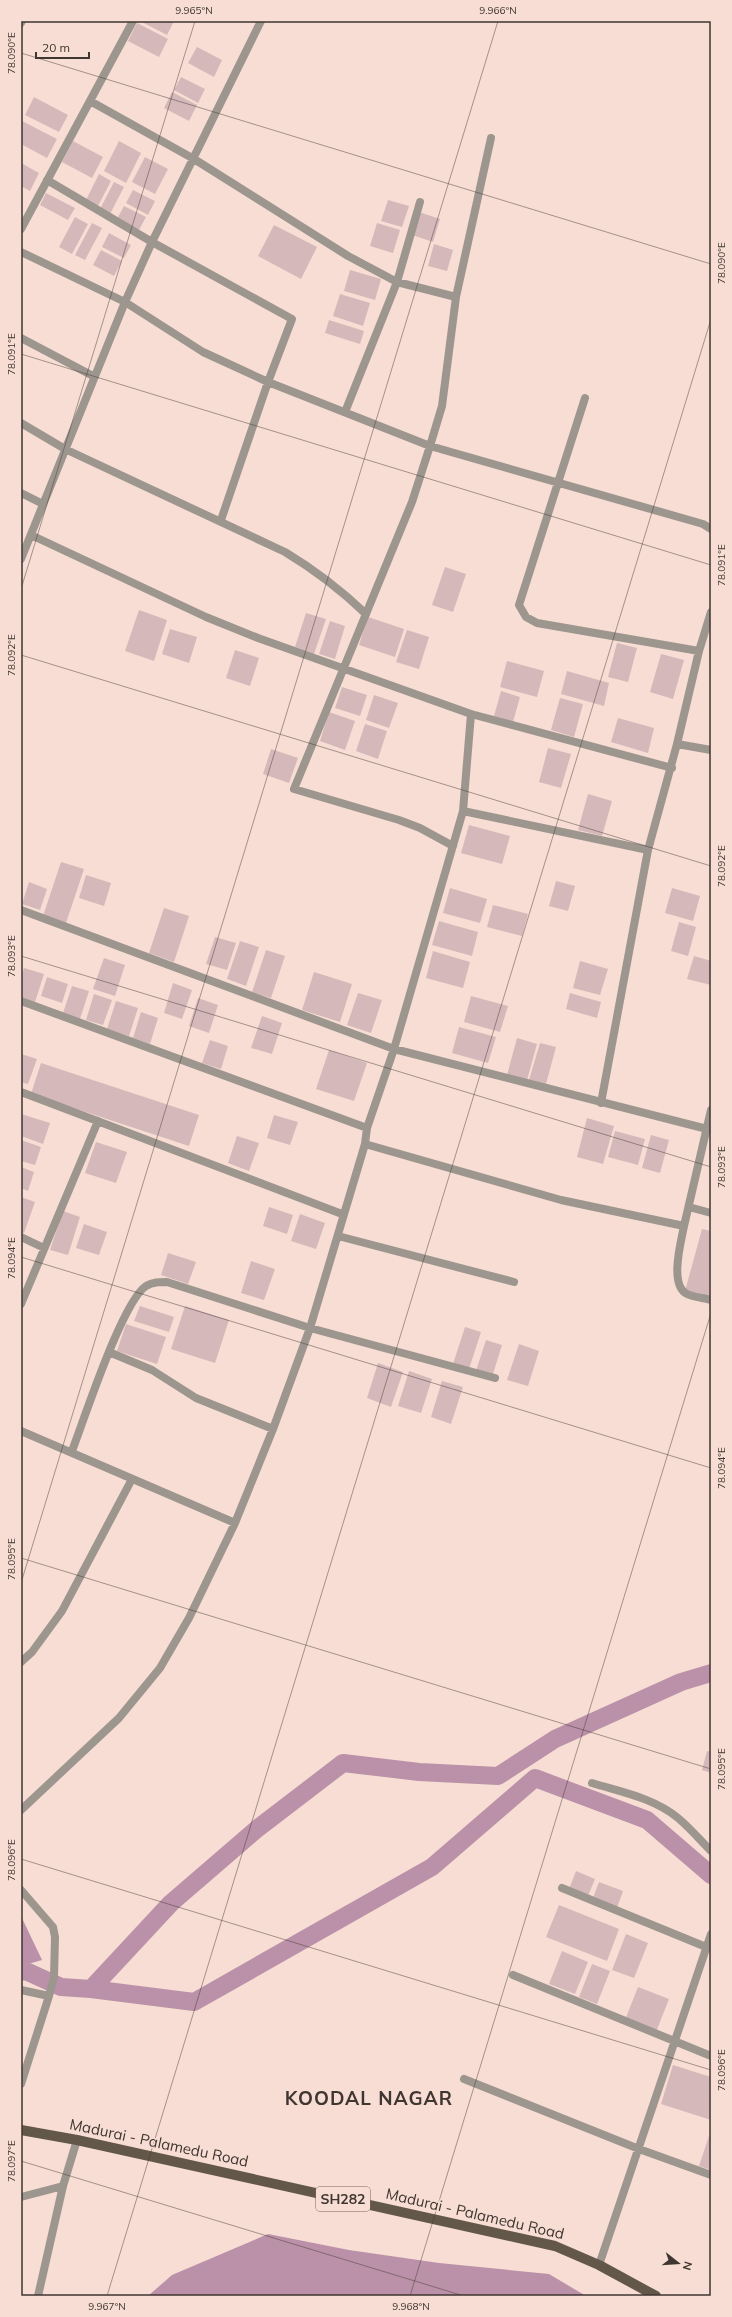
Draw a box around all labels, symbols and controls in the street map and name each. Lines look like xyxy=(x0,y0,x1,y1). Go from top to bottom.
text: 9.965°N xyxy=(175,4,213,17)
text: 9.966°N xyxy=(479,4,517,17)
text: 78.090°E xyxy=(5,32,18,74)
scale bar xyxy=(36,34,89,60)
text: 20 m xyxy=(42,40,70,55)
text: 78.090°E xyxy=(715,242,728,284)
text: 78.091°E xyxy=(5,333,18,375)
text: 78.091°E xyxy=(715,544,728,586)
text: 78.092°E xyxy=(5,634,18,676)
text: 78.092°E xyxy=(715,845,728,887)
text: 78.093°E xyxy=(5,935,18,977)
text: 78.093°E xyxy=(715,1146,728,1188)
text: 78.094°E xyxy=(5,1237,18,1279)
text: 78.094°E xyxy=(715,1447,728,1489)
text: 78.095°E xyxy=(5,1538,18,1580)
text: 78.095°E xyxy=(715,1748,728,1790)
text: 78.096°E xyxy=(5,1839,18,1881)
text: 78.096°E xyxy=(715,2049,728,2091)
district label: KOODAL NAGAR xyxy=(285,2086,453,2110)
street label: Madurai - Palamedu Road xyxy=(68,2114,250,2171)
text: 78.097°E xyxy=(5,2140,18,2182)
street label: Madurai - Palamedu Road xyxy=(384,2184,566,2243)
road number: SH282 xyxy=(316,2187,370,2211)
north arrow xyxy=(658,2243,698,2283)
text: N xyxy=(680,2260,695,2272)
text: 9.967°N xyxy=(88,2300,126,2313)
text: 9.968°N xyxy=(392,2300,430,2313)

